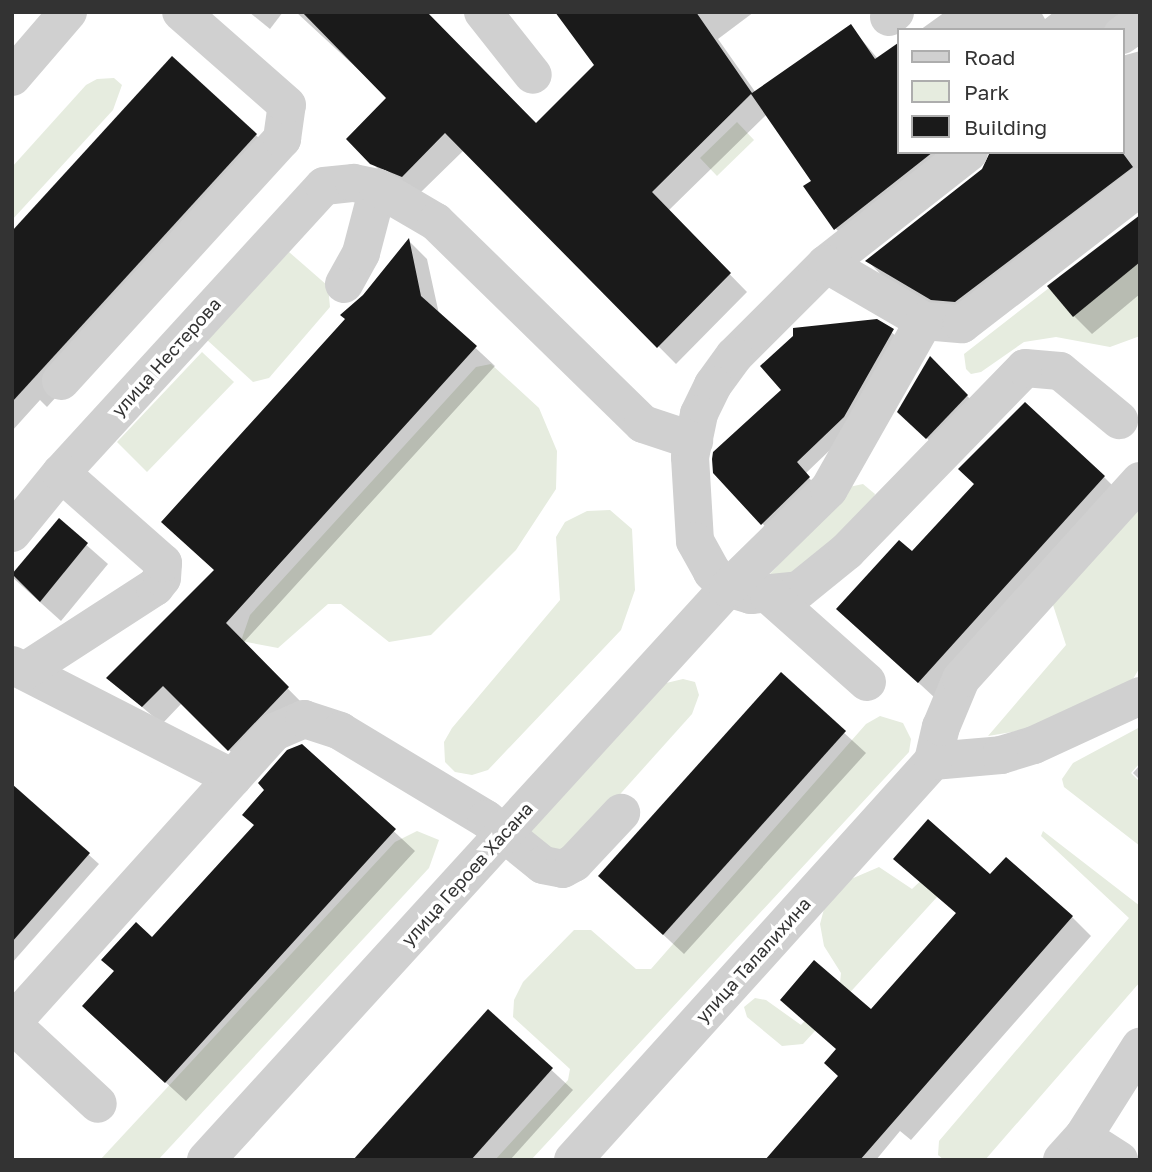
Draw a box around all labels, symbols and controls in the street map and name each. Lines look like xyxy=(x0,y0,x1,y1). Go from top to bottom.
legend xyxy=(897,28,1124,154)
text: Road xyxy=(964,44,1015,70)
text: Park xyxy=(964,79,1009,105)
text: Building xyxy=(964,114,1047,140)
street label: улица Нестерова xyxy=(107,293,225,421)
street label: улица Героев Хасана xyxy=(397,798,537,950)
street label: улица Талалихина xyxy=(691,893,815,1027)

